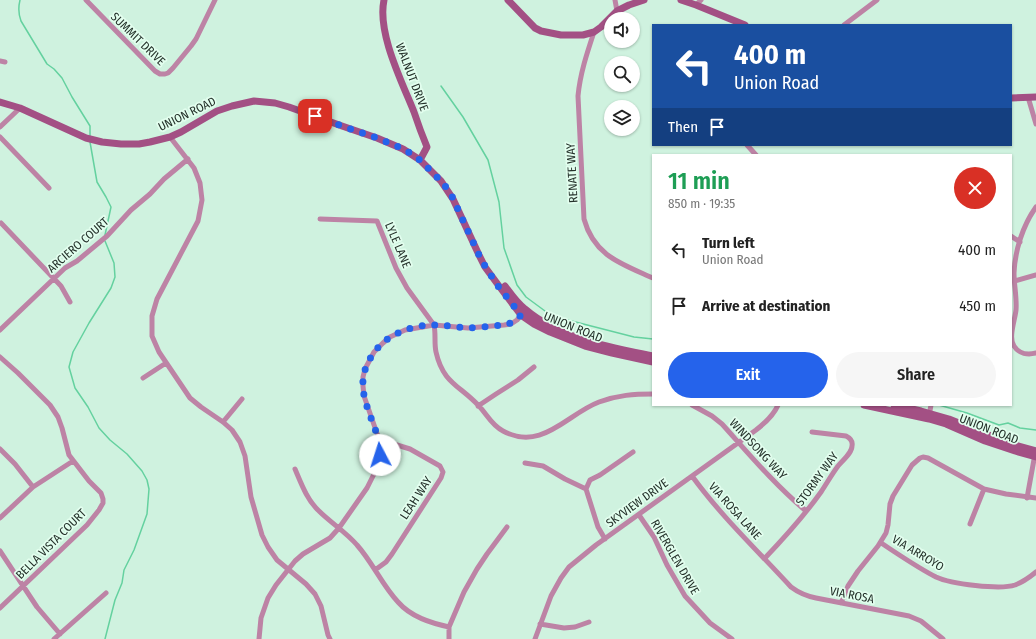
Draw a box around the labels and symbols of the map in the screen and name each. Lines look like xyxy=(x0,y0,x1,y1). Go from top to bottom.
street label: SUMMIT DRIVE xyxy=(108,10,168,69)
street label: WALNUT DRIVE xyxy=(393,41,432,113)
street label: UNION ROAD xyxy=(156,94,218,134)
pin xyxy=(298,99,332,133)
street label: RENATE WAY xyxy=(563,143,581,203)
street label: ARCIERO COURT xyxy=(44,214,112,275)
street label: LYLE LANE xyxy=(382,220,414,270)
street label: UNION ROAD xyxy=(542,309,605,345)
street label: UNION ROAD xyxy=(957,411,1021,447)
street label: WINDSONG WAY xyxy=(726,416,790,482)
position arrow xyxy=(359,434,401,476)
street label: STORMY WAY xyxy=(793,449,841,508)
street label: LEAH WAY xyxy=(397,474,435,522)
street label: SKYVIEW DRIVE xyxy=(603,476,671,530)
street label: VIA ROSA LANE xyxy=(706,480,765,543)
street label: BELLA VISTA COURT xyxy=(13,506,89,582)
street label: RIVERGLEN DRIVE xyxy=(648,517,702,597)
street label: VIA ARROYO xyxy=(890,532,946,574)
street label: VIA ROSA xyxy=(829,584,876,606)

